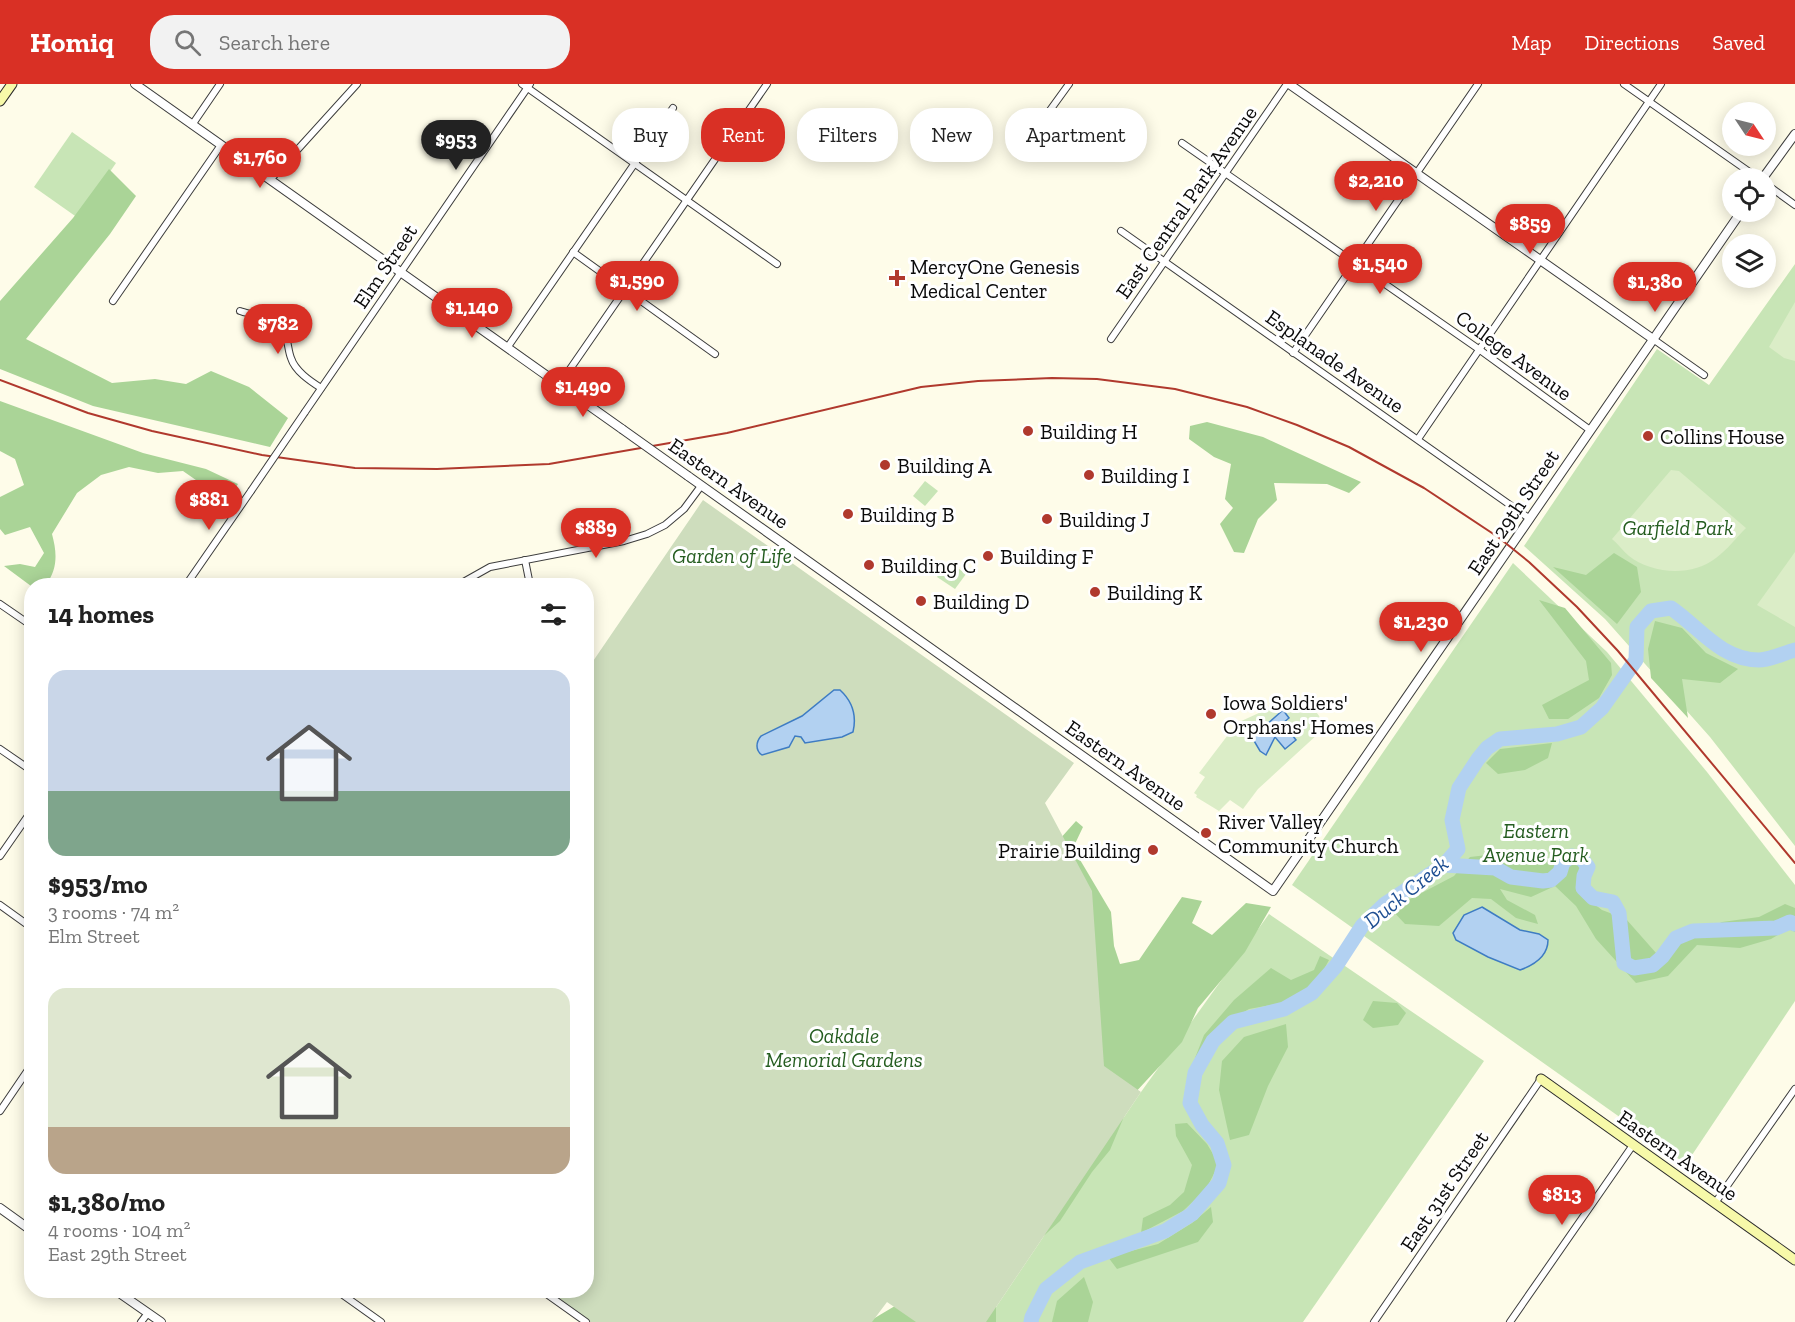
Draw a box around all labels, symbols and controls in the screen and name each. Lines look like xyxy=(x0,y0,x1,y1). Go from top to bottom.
search box xyxy=(150,15,570,69)
text: Homiq xyxy=(30,26,114,59)
icon: search xyxy=(171,26,204,59)
text: Search here xyxy=(219,29,330,56)
text: Map xyxy=(1512,30,1552,55)
text: Directions xyxy=(1585,30,1679,55)
text: Saved xyxy=(1712,30,1765,55)
street label: East Central Park Avenue xyxy=(1110,101,1262,303)
north arrow xyxy=(1722,102,1776,156)
map controls xyxy=(1722,102,1776,288)
chip: Buy xyxy=(612,108,689,162)
chip: Rent xyxy=(701,108,785,162)
chip: Filters xyxy=(797,108,898,162)
chip: New xyxy=(910,108,993,162)
chip: Apartment xyxy=(1005,108,1147,162)
pin: $953 xyxy=(420,120,492,171)
text: $953 xyxy=(435,127,477,151)
pin: $1,760 xyxy=(211,138,309,189)
text: $1,760 xyxy=(233,145,287,169)
pin: $2,210 xyxy=(1327,161,1425,212)
text: $2,210 xyxy=(1348,168,1404,192)
button: locate xyxy=(1722,168,1776,222)
pin: $859 xyxy=(1494,204,1566,255)
text: $859 xyxy=(1509,211,1551,235)
street label: Elm Street xyxy=(348,219,422,313)
button: layers xyxy=(1722,234,1776,288)
pin: $1,540 xyxy=(1331,244,1429,295)
text: $1,540 xyxy=(1352,251,1408,275)
place label: MercyOne Genesis Medical Center xyxy=(910,254,1080,303)
pin: $1,590 xyxy=(588,261,686,312)
pin: $1,380 xyxy=(1606,262,1704,313)
text: $1,590 xyxy=(610,268,665,292)
marker: MercyOne Genesis Medical Center xyxy=(888,269,906,287)
text: $1,380 xyxy=(1627,269,1683,293)
pin: $1,140 xyxy=(423,288,521,339)
text: $1,140 xyxy=(445,295,499,319)
pin: $782 xyxy=(242,304,314,355)
street label: Esplanade Avenue xyxy=(1261,304,1409,418)
street label: College Avenue xyxy=(1451,304,1577,406)
text: $782 xyxy=(257,311,299,335)
pin: $1,490 xyxy=(534,367,632,418)
text: $1,490 xyxy=(555,374,611,398)
place label: Building H xyxy=(1040,419,1138,444)
marker: Building H xyxy=(1021,424,1035,438)
place label: Collins House xyxy=(1660,424,1785,449)
marker: Collins House xyxy=(1641,429,1655,443)
street label: Eastern Avenue xyxy=(664,432,794,534)
street label: East 29th Street xyxy=(1462,444,1564,579)
place label: Building A xyxy=(897,453,992,478)
marker: Building A xyxy=(878,458,892,472)
place label: Building I xyxy=(1101,463,1189,488)
marker: Building I xyxy=(1082,468,1096,482)
pin: $881 xyxy=(173,480,245,531)
text: $881 xyxy=(189,487,229,511)
place label: Building B xyxy=(860,502,954,527)
marker: Building B xyxy=(841,507,855,521)
place label: Building J xyxy=(1059,507,1150,532)
pin: $889 xyxy=(560,508,632,559)
marker: Building J xyxy=(1040,512,1054,526)
text: $889 xyxy=(575,515,617,539)
park label: Garfield Park xyxy=(1623,515,1733,540)
park label: Garden of Life xyxy=(672,543,792,568)
place label: Building F xyxy=(1000,544,1094,569)
marker: Building F xyxy=(981,549,995,563)
place label: Building C xyxy=(881,553,976,578)
marker: Building C xyxy=(862,558,876,572)
place label: Building K xyxy=(1107,580,1203,605)
marker: Building K xyxy=(1088,585,1102,599)
place label: Building D xyxy=(933,589,1029,614)
marker: Building D xyxy=(914,594,928,608)
text: 14 homes xyxy=(48,598,154,630)
icon: filters xyxy=(537,598,570,631)
pin: $1,230 xyxy=(1372,602,1470,653)
text: $1,230 xyxy=(1393,609,1449,633)
place label: Iowa Soldiers' Orphans' Homes xyxy=(1223,690,1374,739)
marker: Iowa Soldiers' Orphans' Homes xyxy=(1204,707,1218,721)
icon: home xyxy=(255,709,363,817)
street label: Eastern Avenue xyxy=(1061,714,1191,816)
place label: River Valley Community Church xyxy=(1218,809,1399,858)
park label: Eastern Avenue Park xyxy=(1482,818,1589,867)
marker: River Valley Community Church xyxy=(1199,826,1213,840)
place label: Prairie Building xyxy=(998,838,1141,863)
marker: Prairie Building xyxy=(1146,843,1160,857)
water label: Duck Creek xyxy=(1358,850,1454,934)
text: $953/mo xyxy=(48,868,148,900)
text: 3 rooms · 74 m² xyxy=(48,900,179,924)
text: Elm Street xyxy=(48,924,140,948)
park label: Oakdale Memorial Gardens xyxy=(765,1023,923,1072)
icon: home xyxy=(255,1027,363,1135)
street label: Eastern Avenue xyxy=(1613,1104,1743,1206)
street label: East 31st Street xyxy=(1395,1126,1494,1256)
pin: $813 xyxy=(1526,1175,1598,1226)
text: $813 xyxy=(1542,1182,1582,1206)
text: $1,380/mo xyxy=(48,1186,165,1218)
text: 4 rooms · 104 m² xyxy=(48,1218,190,1242)
text: East 29th Street xyxy=(48,1242,187,1266)

